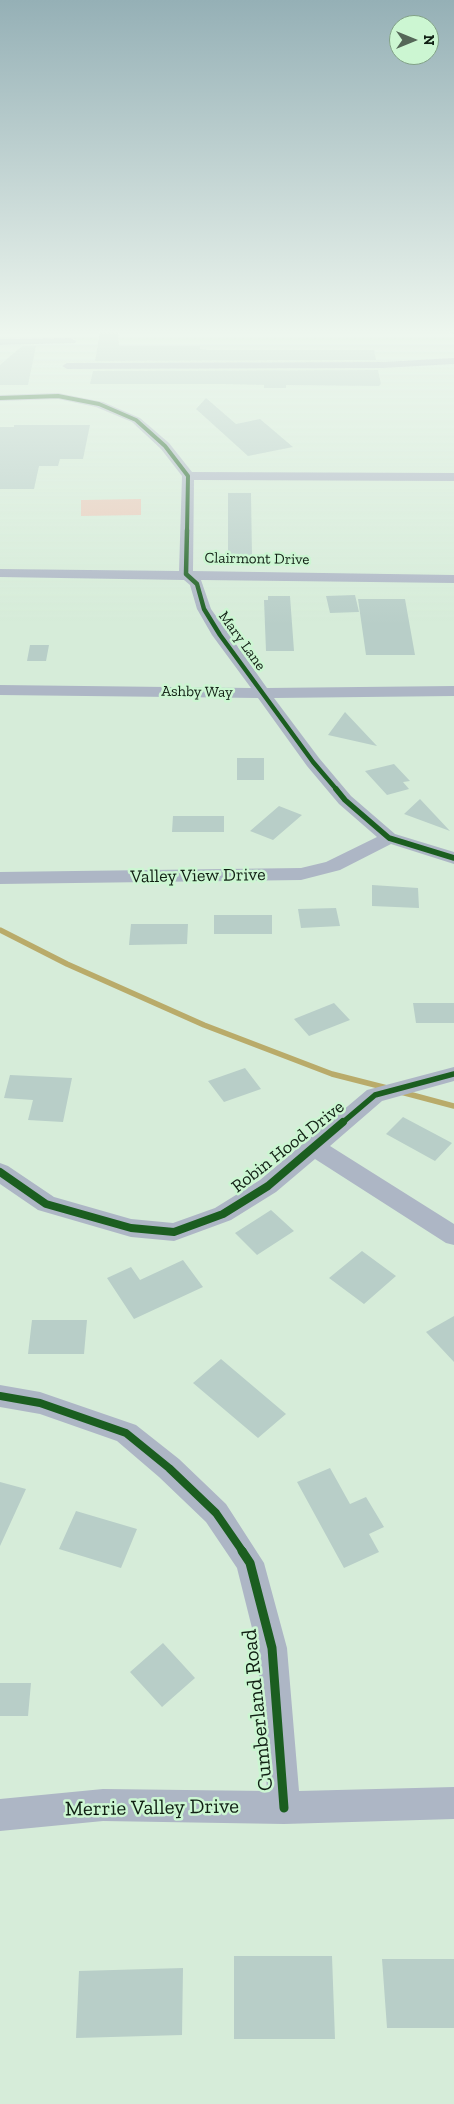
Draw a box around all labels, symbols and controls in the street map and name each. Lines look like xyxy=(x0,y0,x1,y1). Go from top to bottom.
north arrow xyxy=(389,15,439,65)
text: N xyxy=(420,35,437,45)
street label: Clairmont Drive xyxy=(204,549,310,569)
street label: Mary Lane xyxy=(215,608,269,674)
street label: Ashby Way xyxy=(161,682,233,702)
street label: Valley View Drive xyxy=(130,864,266,888)
street label: Robin Hood Drive xyxy=(227,1096,349,1198)
street label: Cumberland Road xyxy=(237,1628,279,1792)
street label: Merrie Valley Drive xyxy=(65,1794,239,1822)

